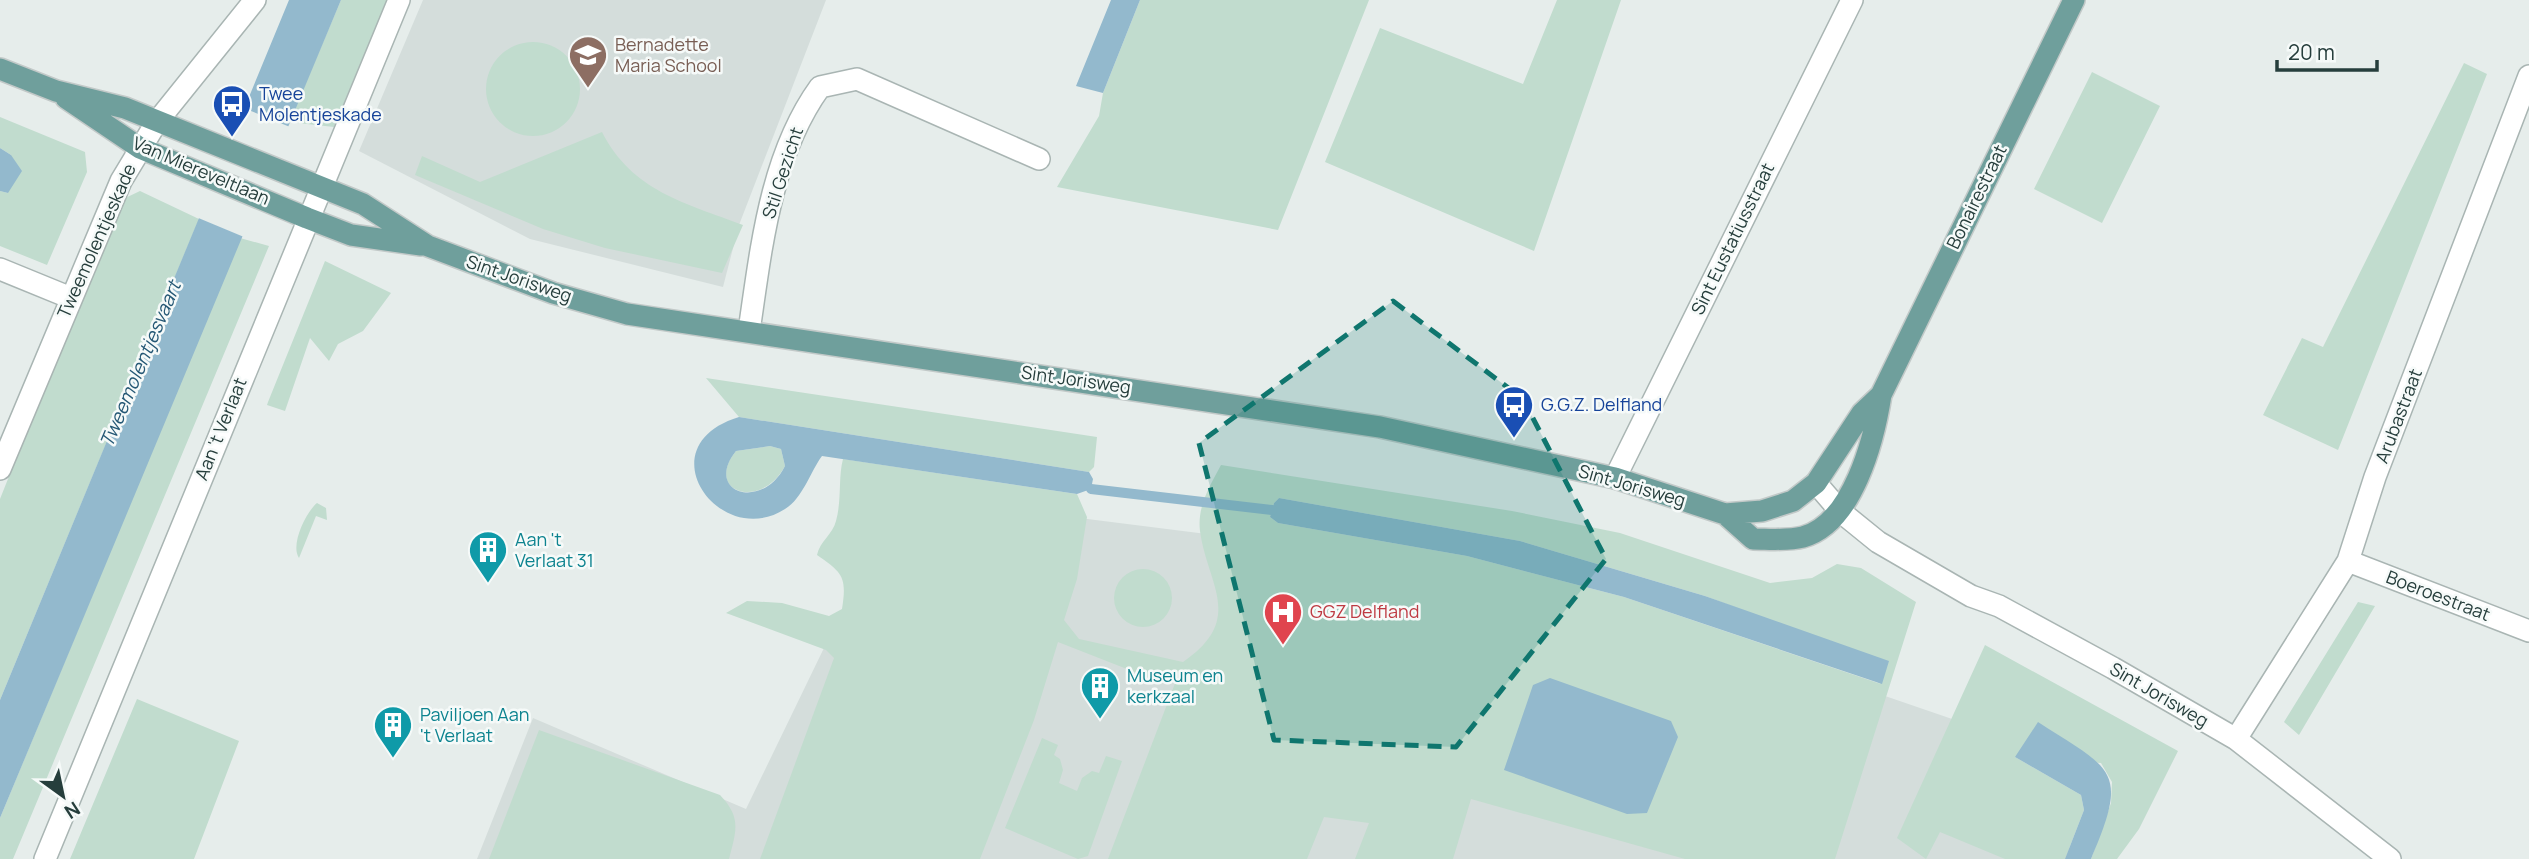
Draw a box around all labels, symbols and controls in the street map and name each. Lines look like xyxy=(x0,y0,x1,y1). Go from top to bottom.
scale bar xyxy=(2277,28,2377,72)
place label: Bernadette Maria School xyxy=(615,32,722,77)
school or university icon: Bernadette Maria School xyxy=(567,34,609,89)
text: 20 m xyxy=(2288,38,2335,66)
place label: Twee Molentjeskade xyxy=(259,81,382,126)
bus stop icon: Twee Molentjeskade xyxy=(211,83,253,138)
street label: Stil Gezicht xyxy=(756,124,808,222)
street label: Van Miereveltlaan xyxy=(129,130,273,210)
street label: Bonairestraat xyxy=(1940,140,2012,253)
street label: Sint Eustatiusstraat xyxy=(1685,159,1779,318)
street label: Tweemolentjeskade xyxy=(51,160,141,322)
street label: Sint Jorisweg xyxy=(463,249,575,307)
water label: Tweemolentjesvaart xyxy=(93,275,188,451)
street label: Sint Jorisweg xyxy=(1020,359,1132,399)
street label: Arubastraat xyxy=(2369,365,2427,466)
street label: Aan 't Verlaat xyxy=(189,374,252,483)
bus stop icon: G.G.Z. Delfland xyxy=(1493,384,1535,439)
place label: G.G.Z. Delfland xyxy=(1541,392,1662,416)
street label: Sint Jorisweg xyxy=(1576,458,1689,512)
place label: Aan 't Verlaat 31 xyxy=(515,527,594,572)
building icon: Aan 't Verlaat 31 xyxy=(467,529,509,584)
street label: Boeroestraat xyxy=(2383,564,2494,626)
hospital icon: GGZ Delfland xyxy=(1262,591,1304,646)
place label: GGZ Delfland xyxy=(1310,599,1419,623)
street label: Sint Jorisweg xyxy=(2106,656,2213,732)
place label: Museum en kerkzaal xyxy=(1127,663,1223,708)
building icon: Museum en kerkzaal xyxy=(1079,665,1121,720)
place label: Paviljoen Aan 't Verlaat xyxy=(420,702,529,747)
building icon: Paviljoen Aan 't Verlaat xyxy=(372,704,414,759)
north arrow xyxy=(28,761,98,831)
text: N xyxy=(59,796,85,825)

